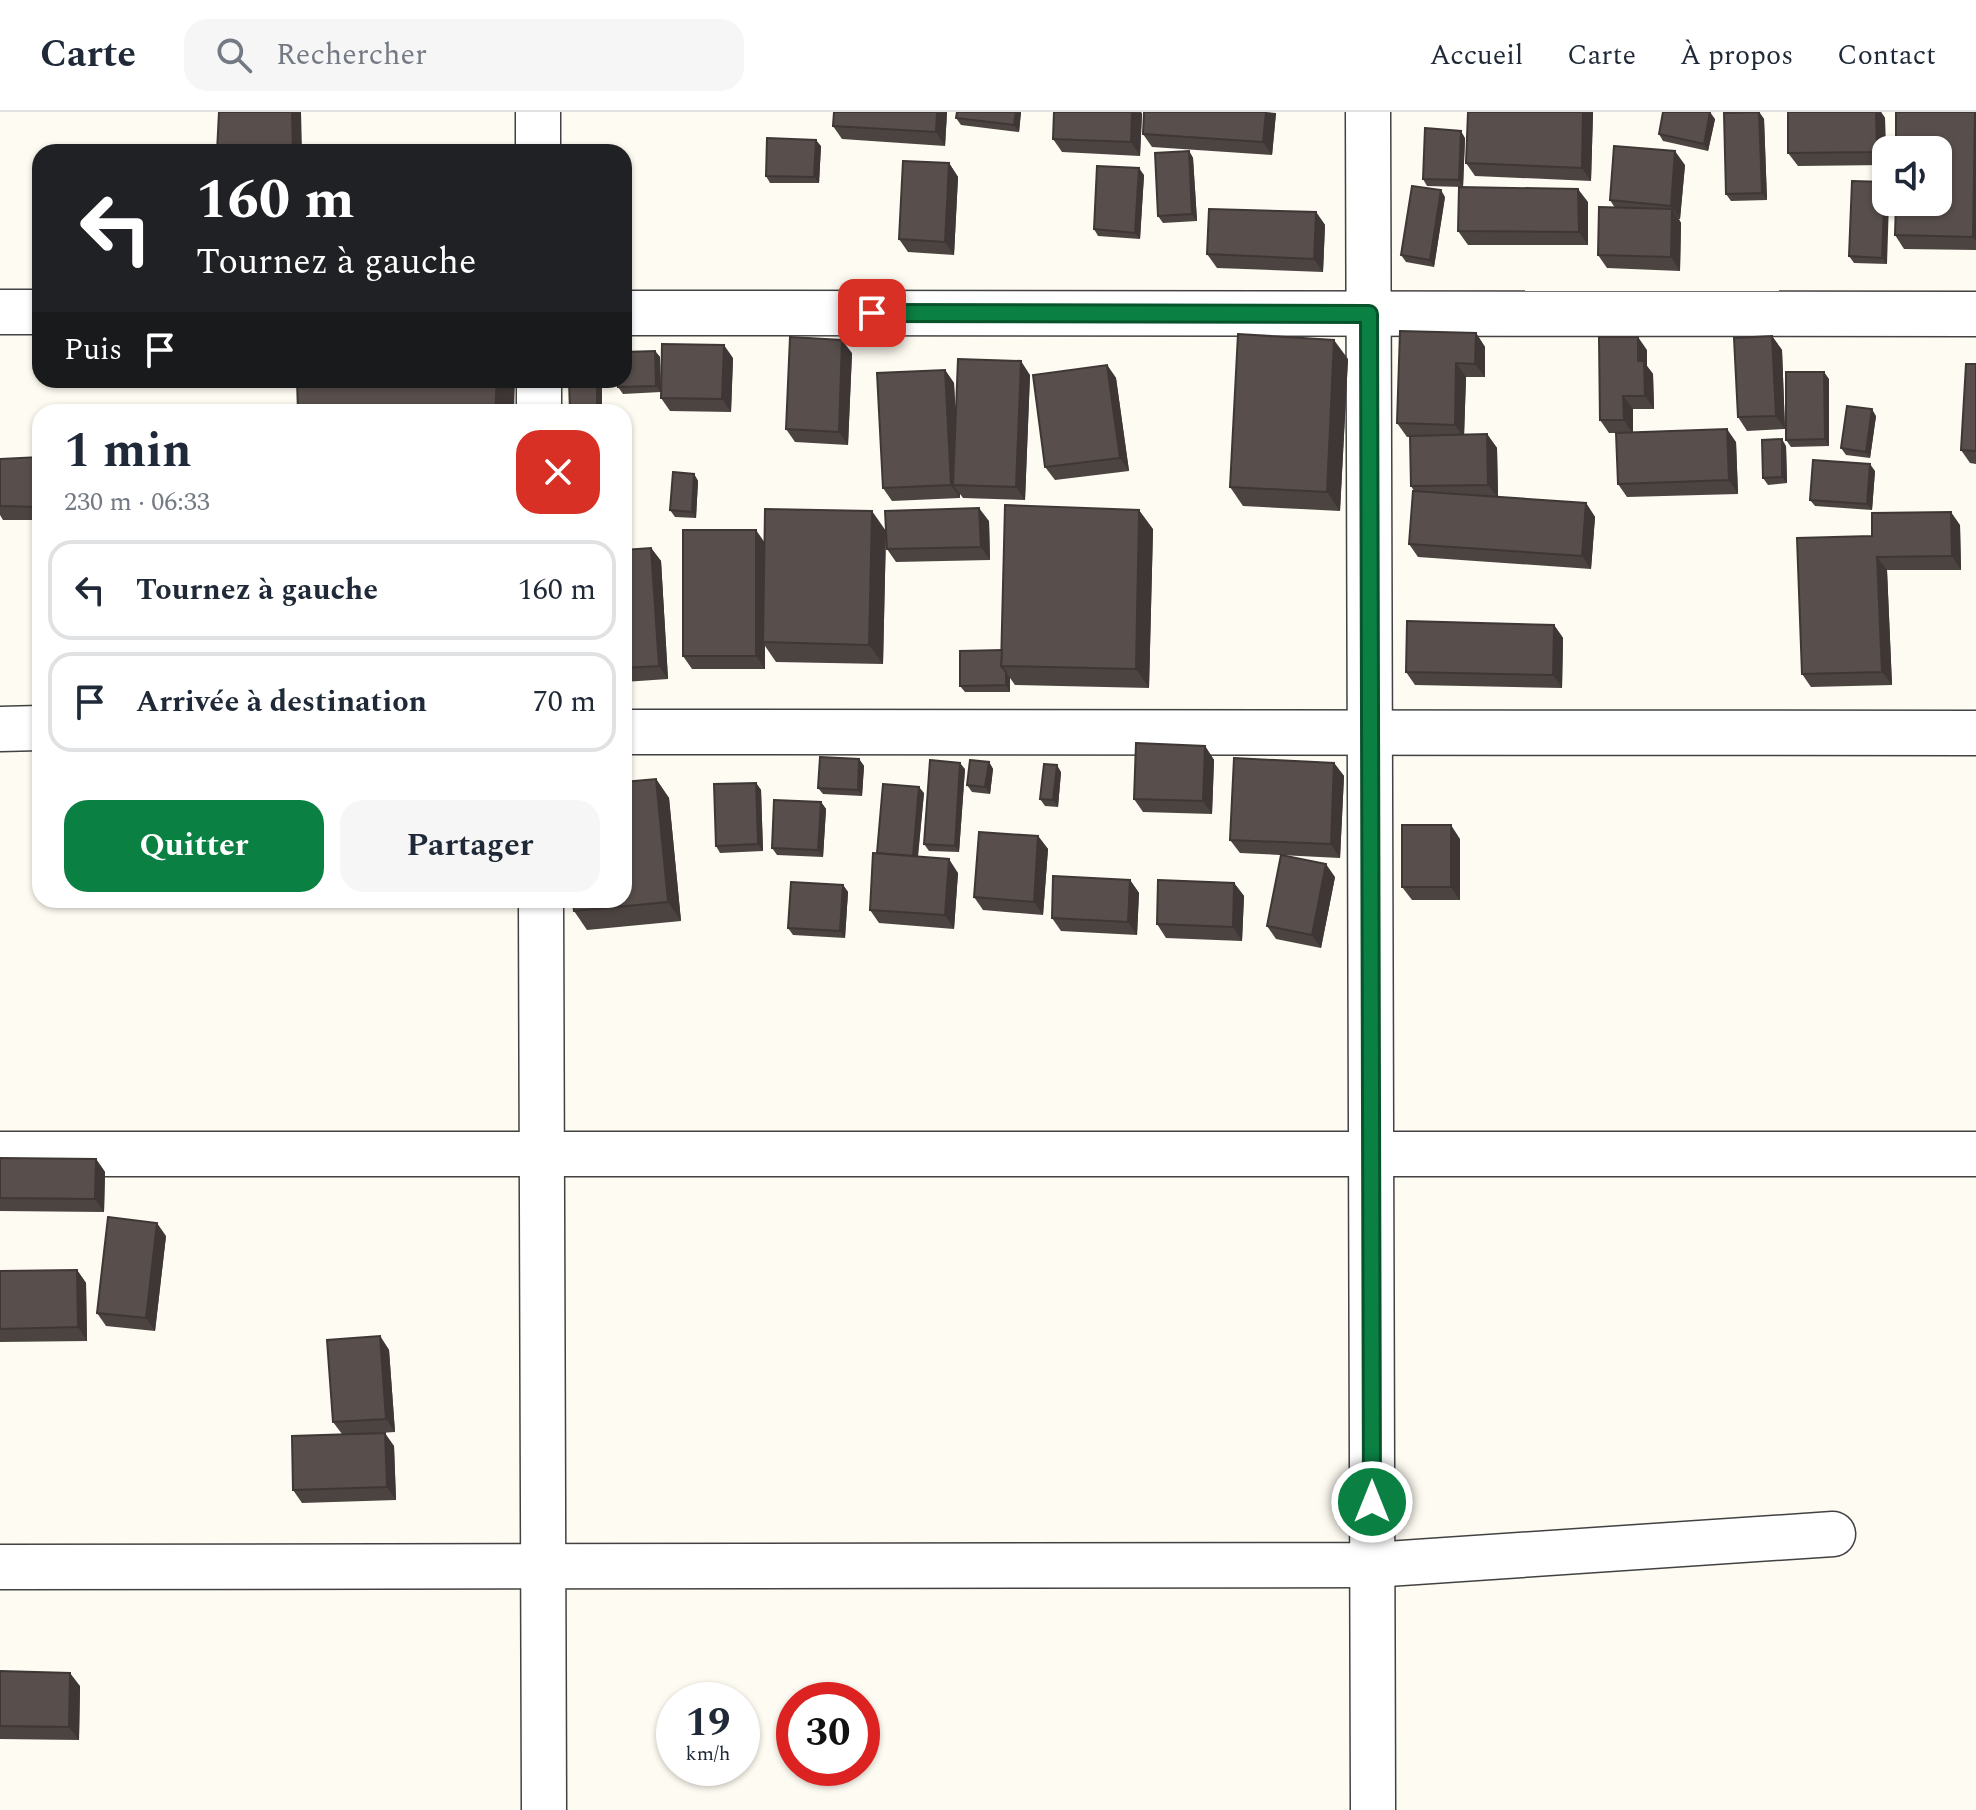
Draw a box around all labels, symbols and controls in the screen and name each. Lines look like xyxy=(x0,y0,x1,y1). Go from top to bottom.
search box xyxy=(184,19,744,91)
text: Carte xyxy=(40,26,136,84)
text: Rechercher xyxy=(276,32,427,78)
icon: search xyxy=(212,33,256,77)
text: Accueil xyxy=(1430,34,1523,77)
text: Carte xyxy=(1567,34,1636,77)
text: À propos xyxy=(1680,34,1793,77)
text: Contact xyxy=(1837,34,1936,77)
map controls xyxy=(1872,136,1952,216)
button: sound xyxy=(1872,136,1952,216)
text: 160 m xyxy=(196,158,355,243)
icon: left xyxy=(64,176,168,280)
text: Tournez à gauche xyxy=(196,235,476,290)
pin xyxy=(838,279,906,347)
icon: arrive xyxy=(850,291,894,335)
text: Puis xyxy=(64,327,122,373)
icon: arrive xyxy=(138,328,182,372)
text: 1 min xyxy=(64,415,192,488)
button: close xyxy=(516,430,600,514)
text: 230 m · 06:33 xyxy=(64,482,210,522)
text: Tournez à gauche xyxy=(136,567,378,613)
text: 160 m xyxy=(518,567,596,613)
icon: left xyxy=(68,568,112,612)
text: Arrivée à destination xyxy=(136,679,427,725)
text: 70 m xyxy=(533,679,596,725)
icon: arrive xyxy=(68,680,112,724)
button: Quitter xyxy=(64,800,324,892)
button: Partager xyxy=(340,800,600,892)
position arrow xyxy=(1330,1460,1414,1544)
speed limit sign: 30 xyxy=(776,1682,880,1786)
text: 19 xyxy=(686,1693,730,1754)
text: km/h xyxy=(686,1739,731,1769)

